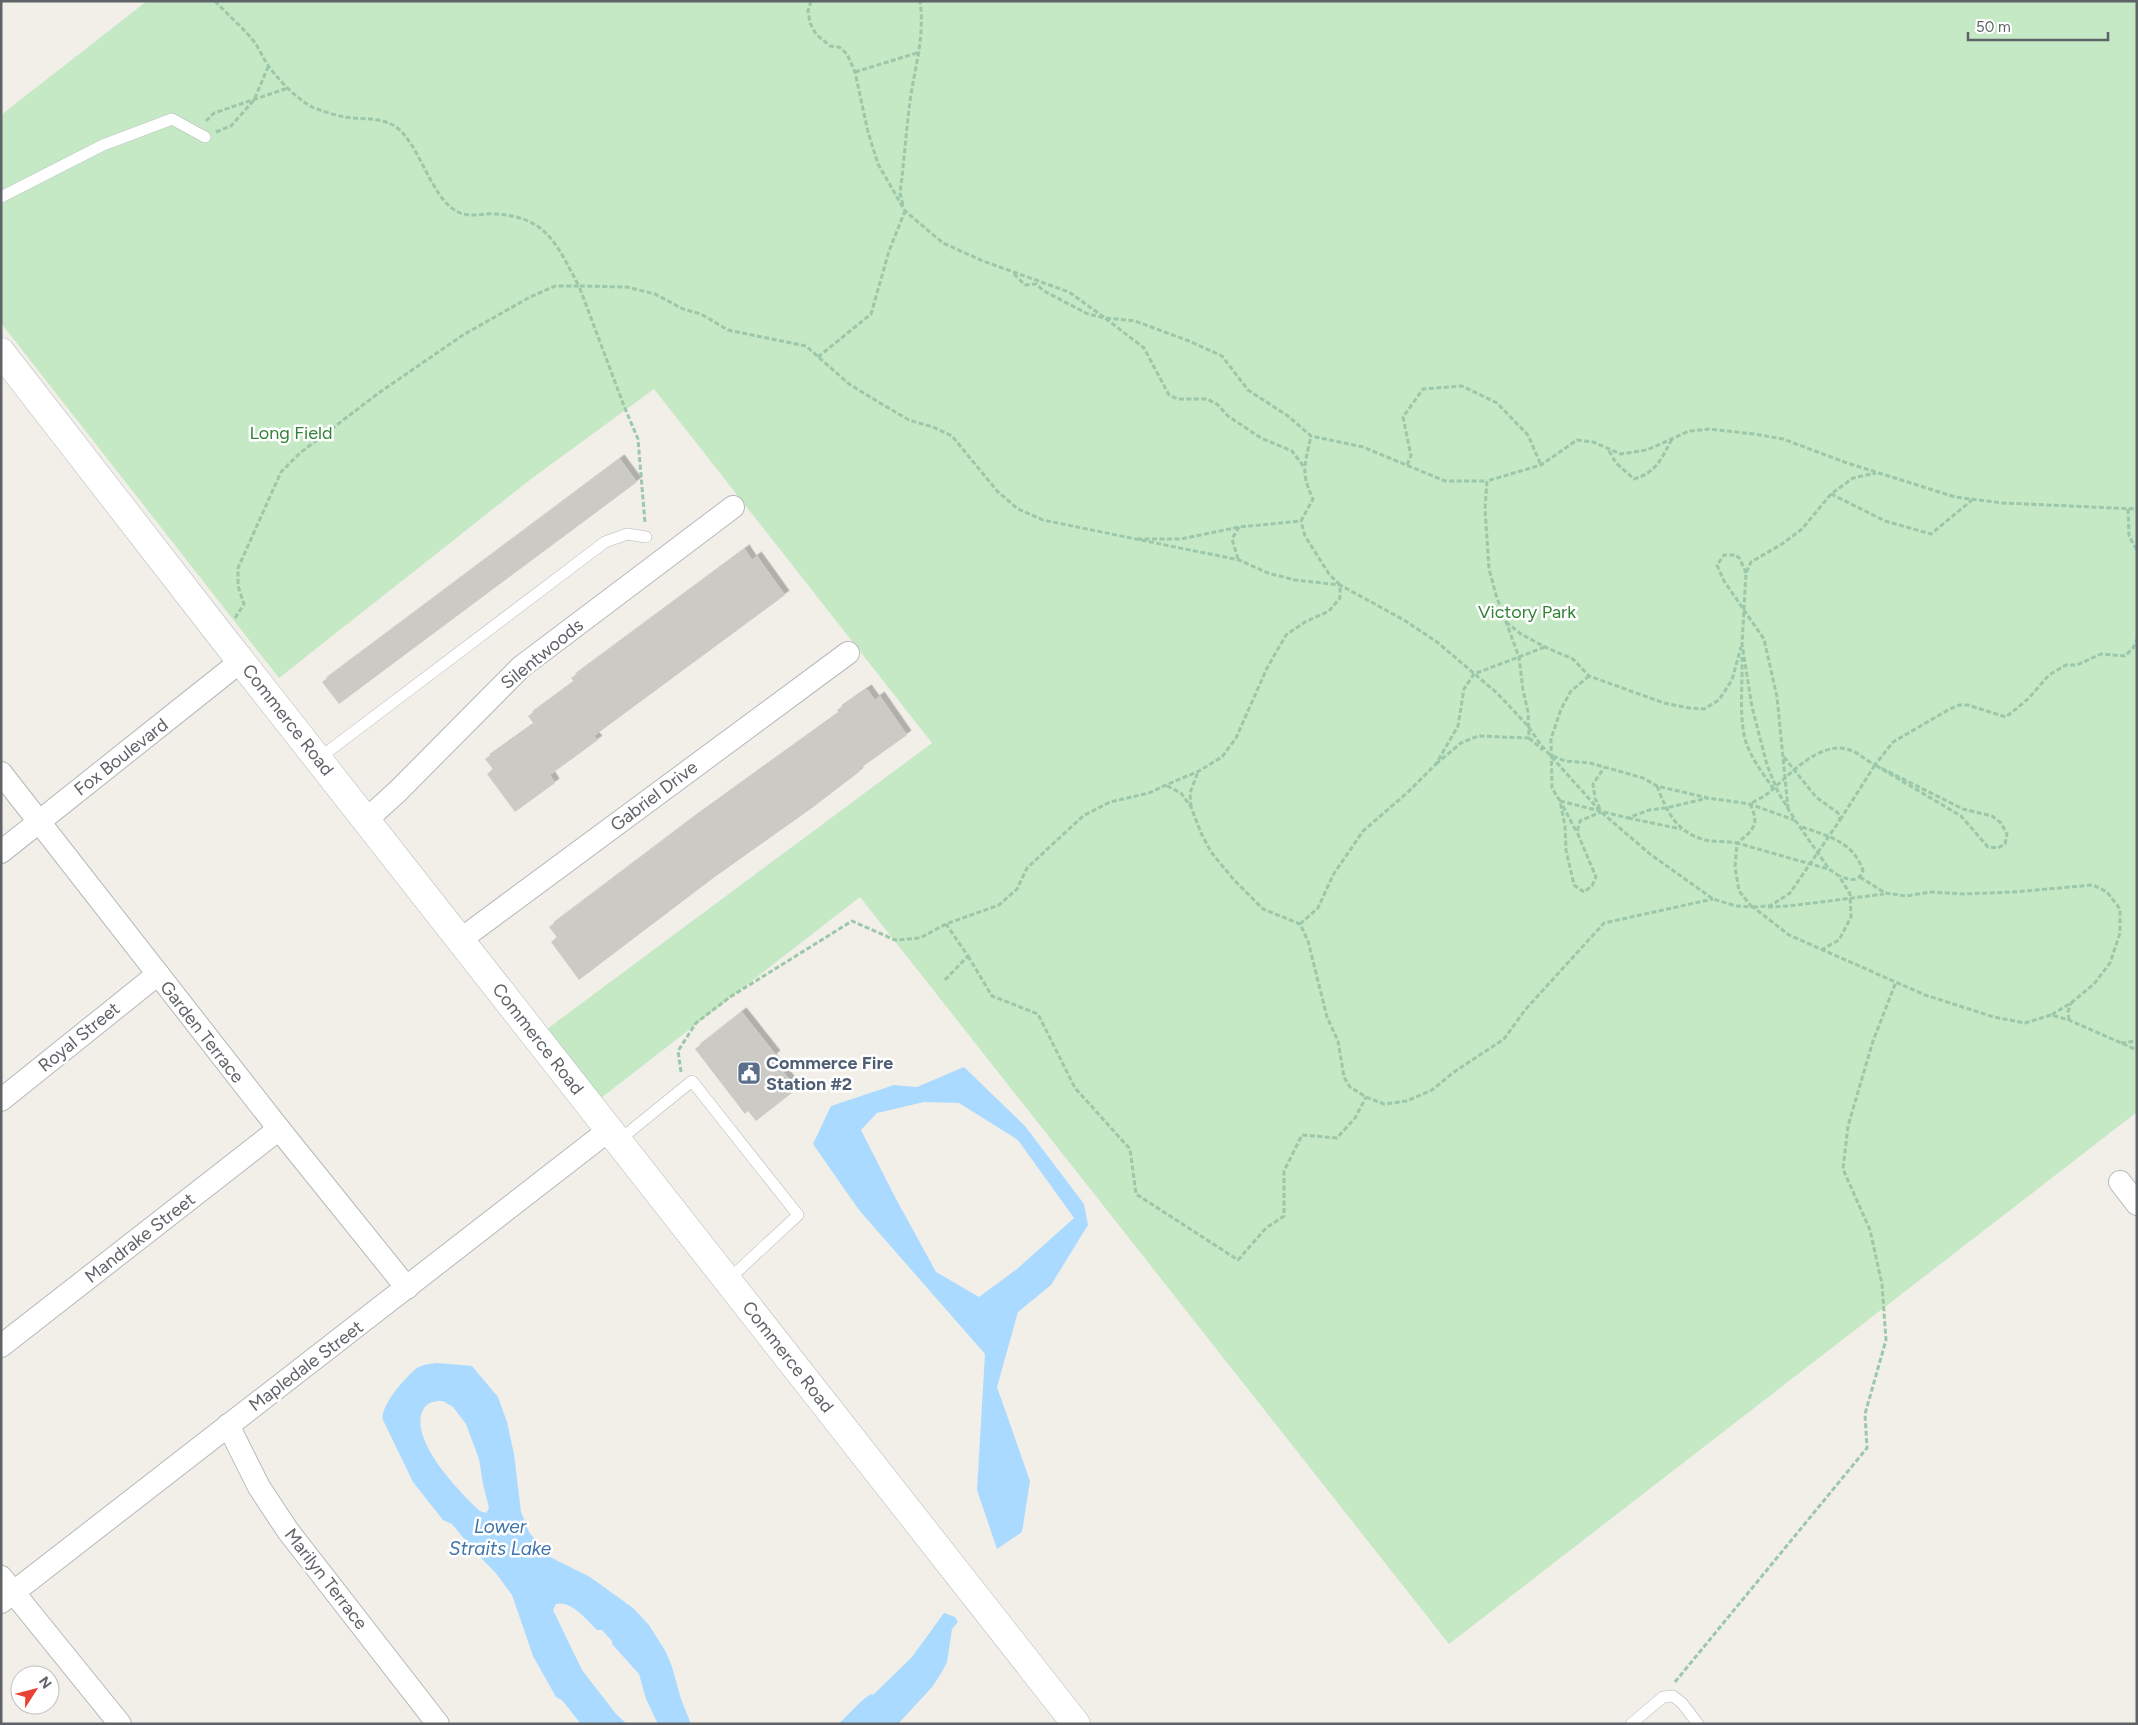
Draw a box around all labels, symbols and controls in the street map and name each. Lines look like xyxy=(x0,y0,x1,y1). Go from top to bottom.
scale bar xyxy=(1968,10,2108,42)
text: 50 m xyxy=(1976,18,2011,36)
park label: Long Field xyxy=(249,422,333,444)
park label: Victory Park xyxy=(1478,601,1576,623)
street label: Silentwoods xyxy=(496,614,588,694)
street label: Commerce Road xyxy=(238,660,338,780)
street label: Fox Boulevard xyxy=(70,714,172,800)
street label: Gabriel Drive xyxy=(606,756,702,836)
street label: Garden Terrace xyxy=(155,977,249,1088)
street label: Commerce Road xyxy=(488,979,588,1099)
street label: Royal Street xyxy=(34,997,124,1077)
place label: Commerce Fire Station #2 xyxy=(766,1052,893,1095)
public building icon: Commerce Fire Station #2 xyxy=(736,1060,762,1086)
street label: Mandrake Street xyxy=(81,1188,200,1288)
street label: Commerce Road xyxy=(738,1297,838,1417)
street label: Mapledale Street xyxy=(245,1316,368,1416)
water label: Lower Straits Lake xyxy=(449,1515,552,1560)
street label: Marilyn Terrace xyxy=(280,1524,372,1634)
north arrow xyxy=(10,1665,60,1715)
text: N xyxy=(35,1673,55,1692)

